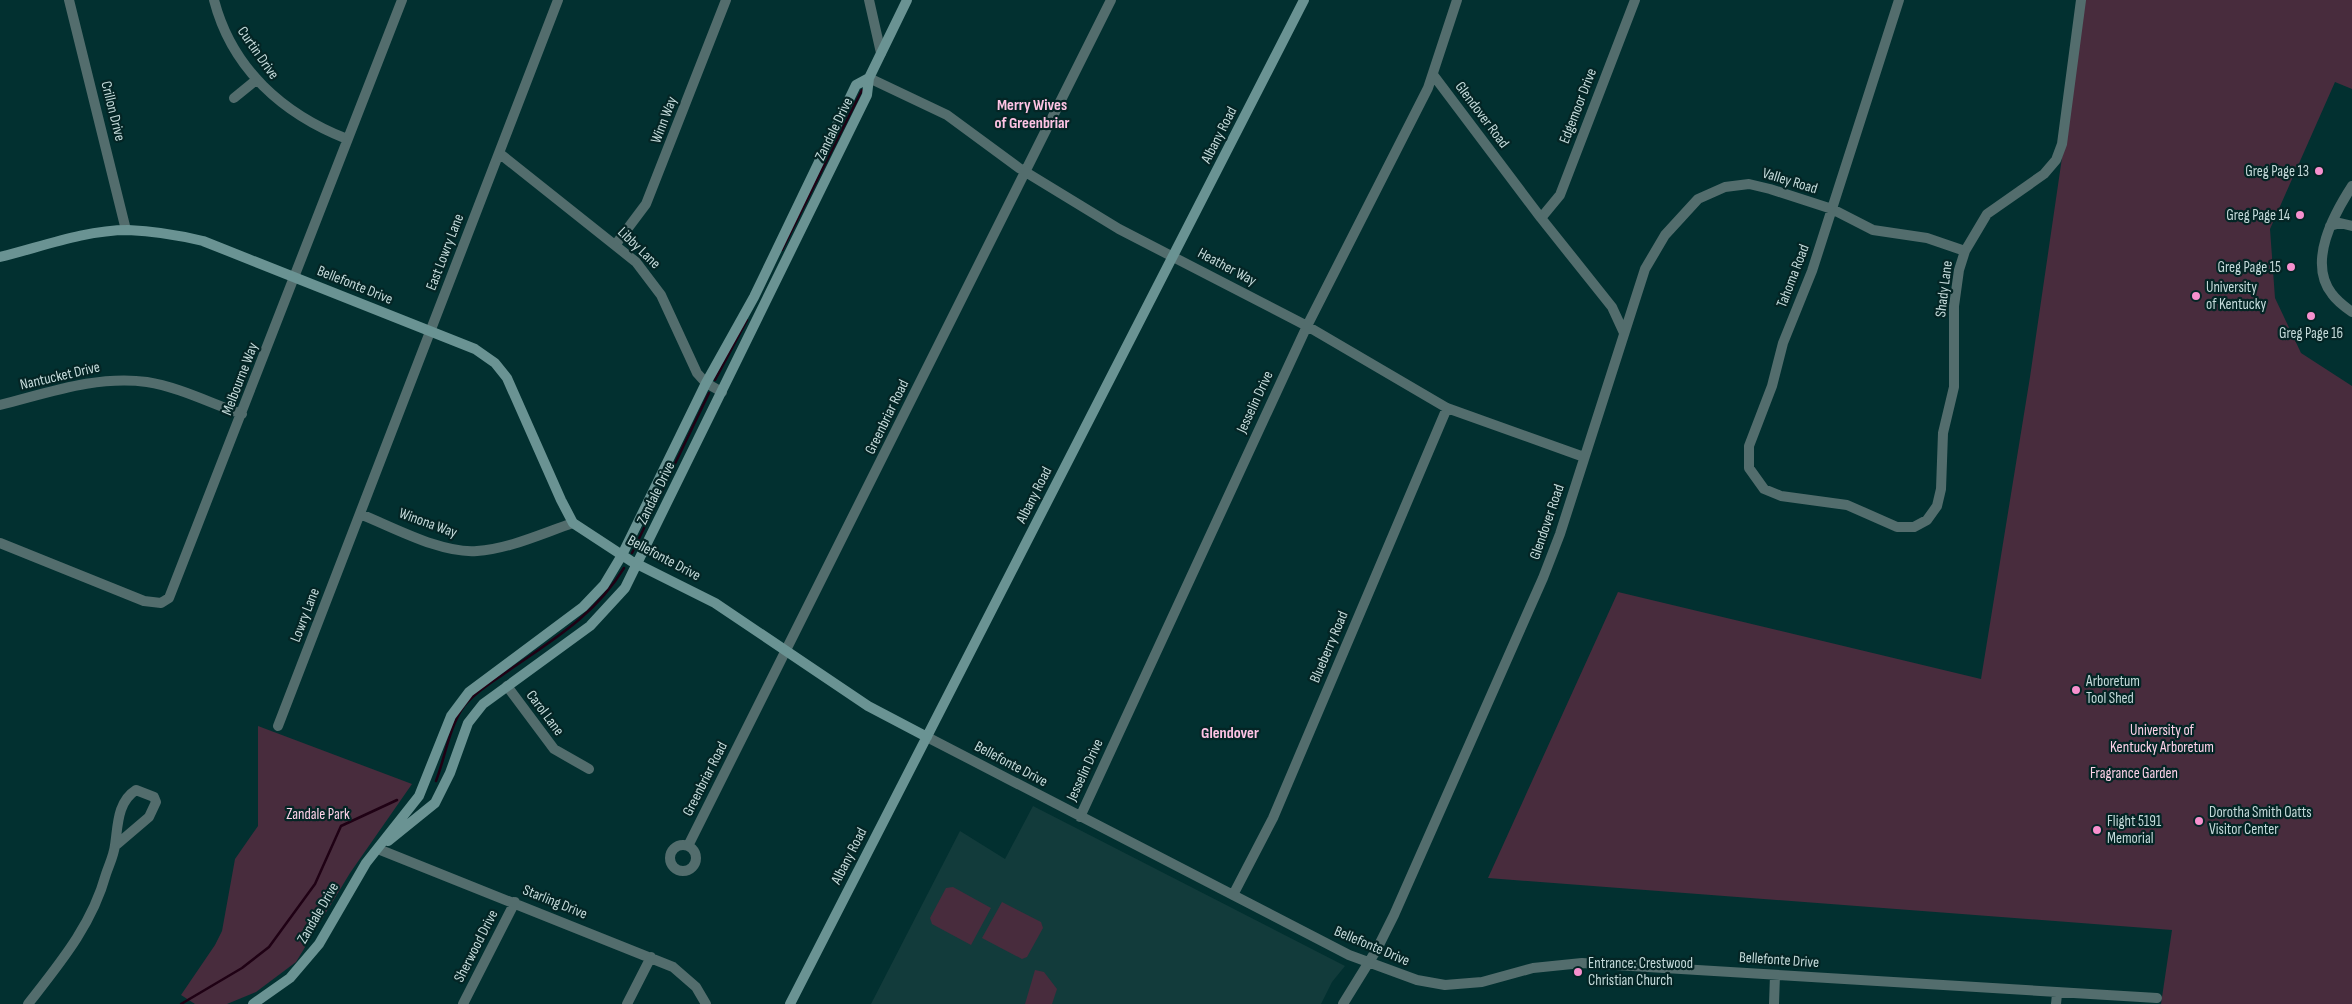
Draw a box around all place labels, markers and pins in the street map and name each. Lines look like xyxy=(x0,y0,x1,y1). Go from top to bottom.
place label: Greg Page 13 xyxy=(2245,162,2309,181)
marker: Greg Page 13 xyxy=(2313,165,2325,177)
place label: Greg Page 14 xyxy=(2226,206,2290,225)
marker: Greg Page 14 xyxy=(2294,209,2306,221)
place label: Greg Page 15 xyxy=(2218,258,2281,277)
marker: Greg Page 15 xyxy=(2285,261,2297,273)
place label: University of Kentucky xyxy=(2206,278,2267,314)
marker: University of Kentucky xyxy=(2190,290,2202,302)
marker: Greg Page 16 xyxy=(2305,310,2317,322)
place label: Greg Page 16 xyxy=(2279,324,2343,343)
place label: Arboretum Tool Shed xyxy=(2085,672,2140,708)
marker: Arboretum Tool Shed xyxy=(2070,684,2082,696)
place label: Dorotha Smith Oatts Visitor Center xyxy=(2209,803,2312,839)
place label: Flight 5191 Memorial xyxy=(2107,812,2162,848)
marker: Dorotha Smith Oatts Visitor Center xyxy=(2193,815,2205,827)
marker: Flight 5191 Memorial xyxy=(2091,824,2103,836)
place label: Entrance: Crestwood Christian Church xyxy=(1588,954,1693,990)
marker: Entrance: Crestwood Christian Church xyxy=(1572,966,1584,978)

